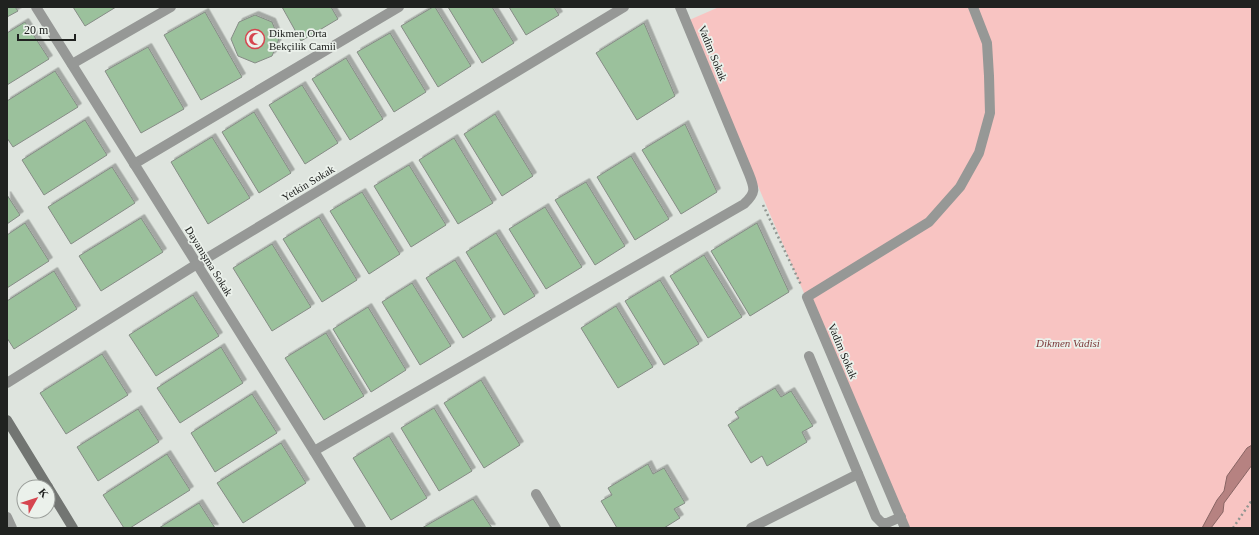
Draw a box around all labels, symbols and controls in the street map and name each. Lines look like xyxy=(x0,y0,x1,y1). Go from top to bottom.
scale bar xyxy=(18,16,75,42)
text: 20 m xyxy=(24,23,49,37)
street label: Vadim Sokak xyxy=(696,23,730,83)
place label: Dikmen Orta Bekçilik Camii xyxy=(269,27,336,52)
mosque icon: Dikmen Orta Bekçilik Camii xyxy=(244,28,266,50)
street label: Yetkin Sokak xyxy=(280,162,337,203)
street label: Dayanışma Sokak xyxy=(183,224,235,298)
street label: Vadim Sokak xyxy=(826,322,860,381)
park label: Dikmen Vadisi xyxy=(1035,337,1100,349)
north arrow xyxy=(16,479,56,519)
text: K xyxy=(36,486,51,500)

